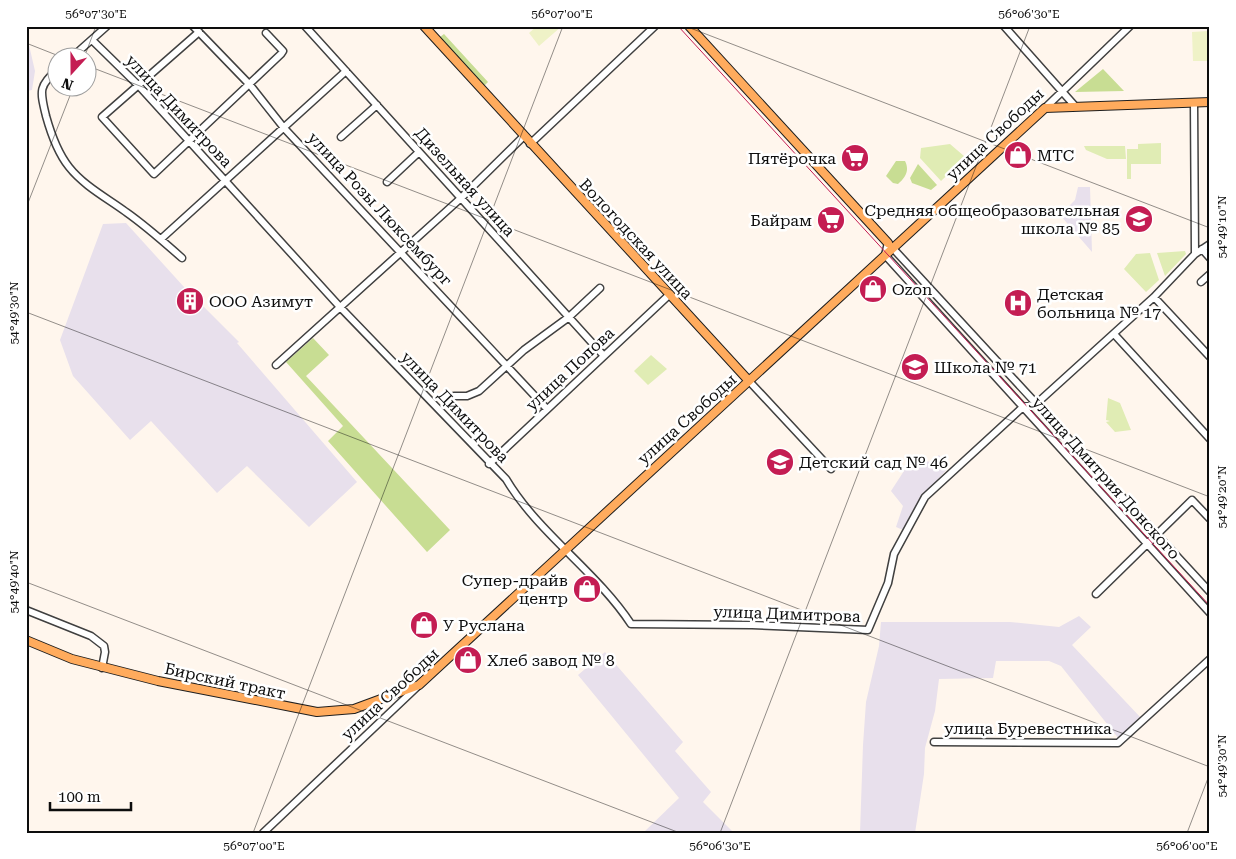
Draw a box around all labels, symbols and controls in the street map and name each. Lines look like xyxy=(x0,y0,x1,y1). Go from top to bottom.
text: 56°07'30"E xyxy=(65,7,127,21)
text: 56°07'00"E xyxy=(531,7,593,21)
text: 56°06'30"E xyxy=(998,7,1060,21)
north arrow xyxy=(48,48,98,98)
street label: улица Димитрова xyxy=(122,51,236,172)
text: N xyxy=(59,75,75,94)
street label: улица Свободы xyxy=(942,84,1048,184)
street label: Дизельная улица xyxy=(411,124,519,241)
street label: улица Розы Люксембург xyxy=(304,128,456,290)
shop icon: МТС xyxy=(1003,140,1033,170)
supermarket icon: Пятёрочка xyxy=(840,143,870,173)
place label: МТС xyxy=(1037,146,1074,165)
place label: Пятёрочка xyxy=(748,149,836,168)
street label: Вологодская улица xyxy=(575,175,697,303)
text: 54°49'10"N xyxy=(1215,195,1229,259)
place label: Средняя общеобразовательная школа № 85 xyxy=(865,201,1120,238)
school or university icon: Средняя общеобразовательная школа № 85 xyxy=(1124,204,1154,234)
supermarket icon: Байрам xyxy=(816,205,846,235)
place label: Байрам xyxy=(750,211,812,230)
shop icon: Ozon xyxy=(858,274,888,304)
place label: Ozon xyxy=(892,280,932,299)
text: 54°49'30"N xyxy=(7,281,21,345)
place label: Детская больница № 17 xyxy=(1037,285,1161,322)
building icon: ООО Азимут xyxy=(175,286,205,316)
hospital icon: Детская больница № 17 xyxy=(1003,288,1033,318)
place label: ООО Азимут xyxy=(209,292,313,311)
street label: улица Попова xyxy=(522,323,618,415)
street label: улица Димитрова xyxy=(397,347,513,467)
school or university icon: Школа № 71 xyxy=(900,352,930,382)
place label: Школа № 71 xyxy=(934,358,1037,377)
street label: улица Свободы xyxy=(634,370,740,468)
street label: улица Дмитрия Донского xyxy=(1028,393,1184,563)
school or university icon: Детский сад № 46 xyxy=(765,447,795,477)
place label: Детский сад № 46 xyxy=(799,453,948,472)
text: 54°49'20"N xyxy=(1215,465,1229,529)
text: 54°49'40"N xyxy=(7,550,21,614)
place label: Супер-драйв центр xyxy=(462,571,568,608)
shop icon: Супер-драйв центр xyxy=(572,574,602,604)
street label: улица Димитрова xyxy=(713,602,861,626)
shop icon: У Руслана xyxy=(409,610,439,640)
place label: У Руслана xyxy=(443,616,525,635)
street label: улица Свободы xyxy=(337,644,443,744)
shop icon: Хлеб завод № 8 xyxy=(453,645,483,675)
place label: Хлеб завод № 8 xyxy=(487,651,615,670)
street label: Бирский тракт xyxy=(163,659,287,703)
street label: улица Буревестника xyxy=(944,719,1112,738)
text: 54°49'30"N xyxy=(1215,734,1229,798)
scale bar xyxy=(50,779,131,811)
text: 100 m xyxy=(58,788,101,806)
text: 56°07'00"E xyxy=(223,839,285,853)
text: 56°06'30"E xyxy=(689,839,751,853)
text: 56°06'00"E xyxy=(1156,839,1218,853)

